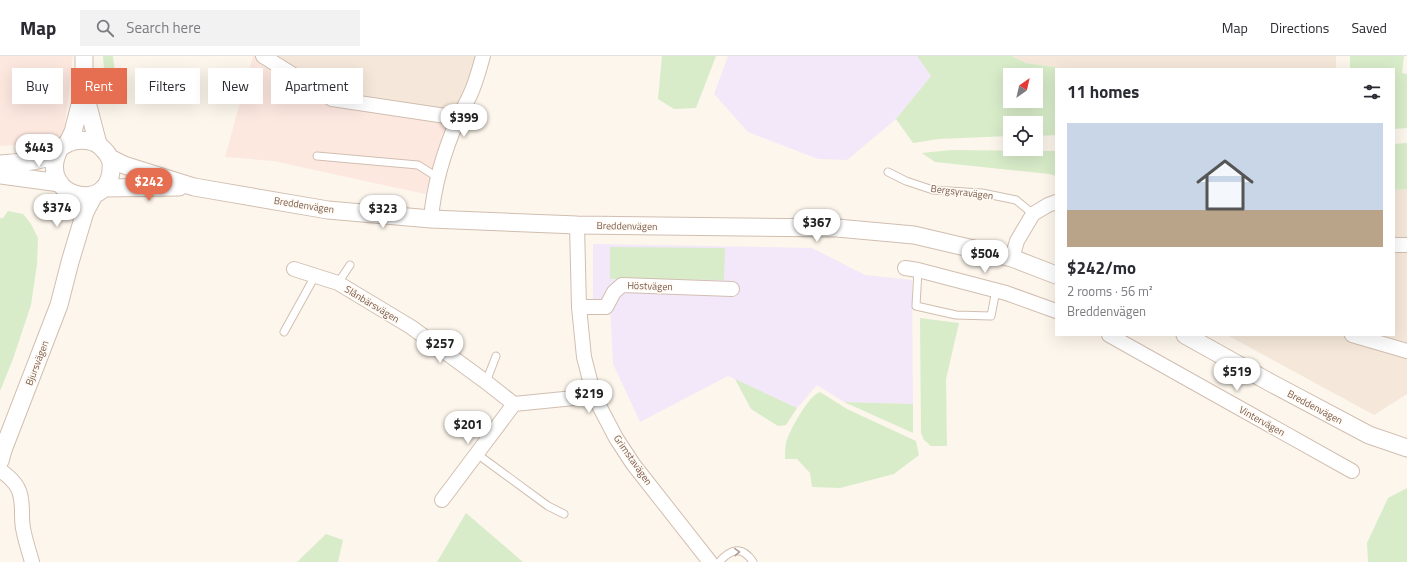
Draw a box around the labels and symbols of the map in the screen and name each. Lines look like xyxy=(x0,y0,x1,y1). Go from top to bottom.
north arrow xyxy=(1003,68,1043,108)
pin: $399 xyxy=(440,104,488,138)
pin: $443 xyxy=(15,134,63,168)
pin: $242 xyxy=(125,168,173,202)
street label: Bergsyravägen xyxy=(930,181,994,203)
street label: Breddenvägen xyxy=(273,193,335,217)
pin: $374 xyxy=(33,194,81,228)
pin: $323 xyxy=(359,195,407,229)
pin: $367 xyxy=(793,209,841,243)
street label: Breddenvägen xyxy=(596,218,658,234)
pin: $504 xyxy=(961,240,1009,274)
street label: Höstvägen xyxy=(627,278,673,294)
street label: Slånbärsvägen xyxy=(342,282,402,326)
pin: $257 xyxy=(416,330,464,364)
street label: Bjursvägen xyxy=(22,338,52,388)
pin: $519 xyxy=(1213,358,1261,392)
pin: $219 xyxy=(565,380,613,414)
street label: Breddenvägen xyxy=(1285,386,1345,428)
street label: Vintervägen xyxy=(1236,402,1288,440)
pin: $201 xyxy=(444,411,492,445)
street label: Grimstavägen xyxy=(610,432,656,488)
one-way arrow xyxy=(734,548,740,556)

